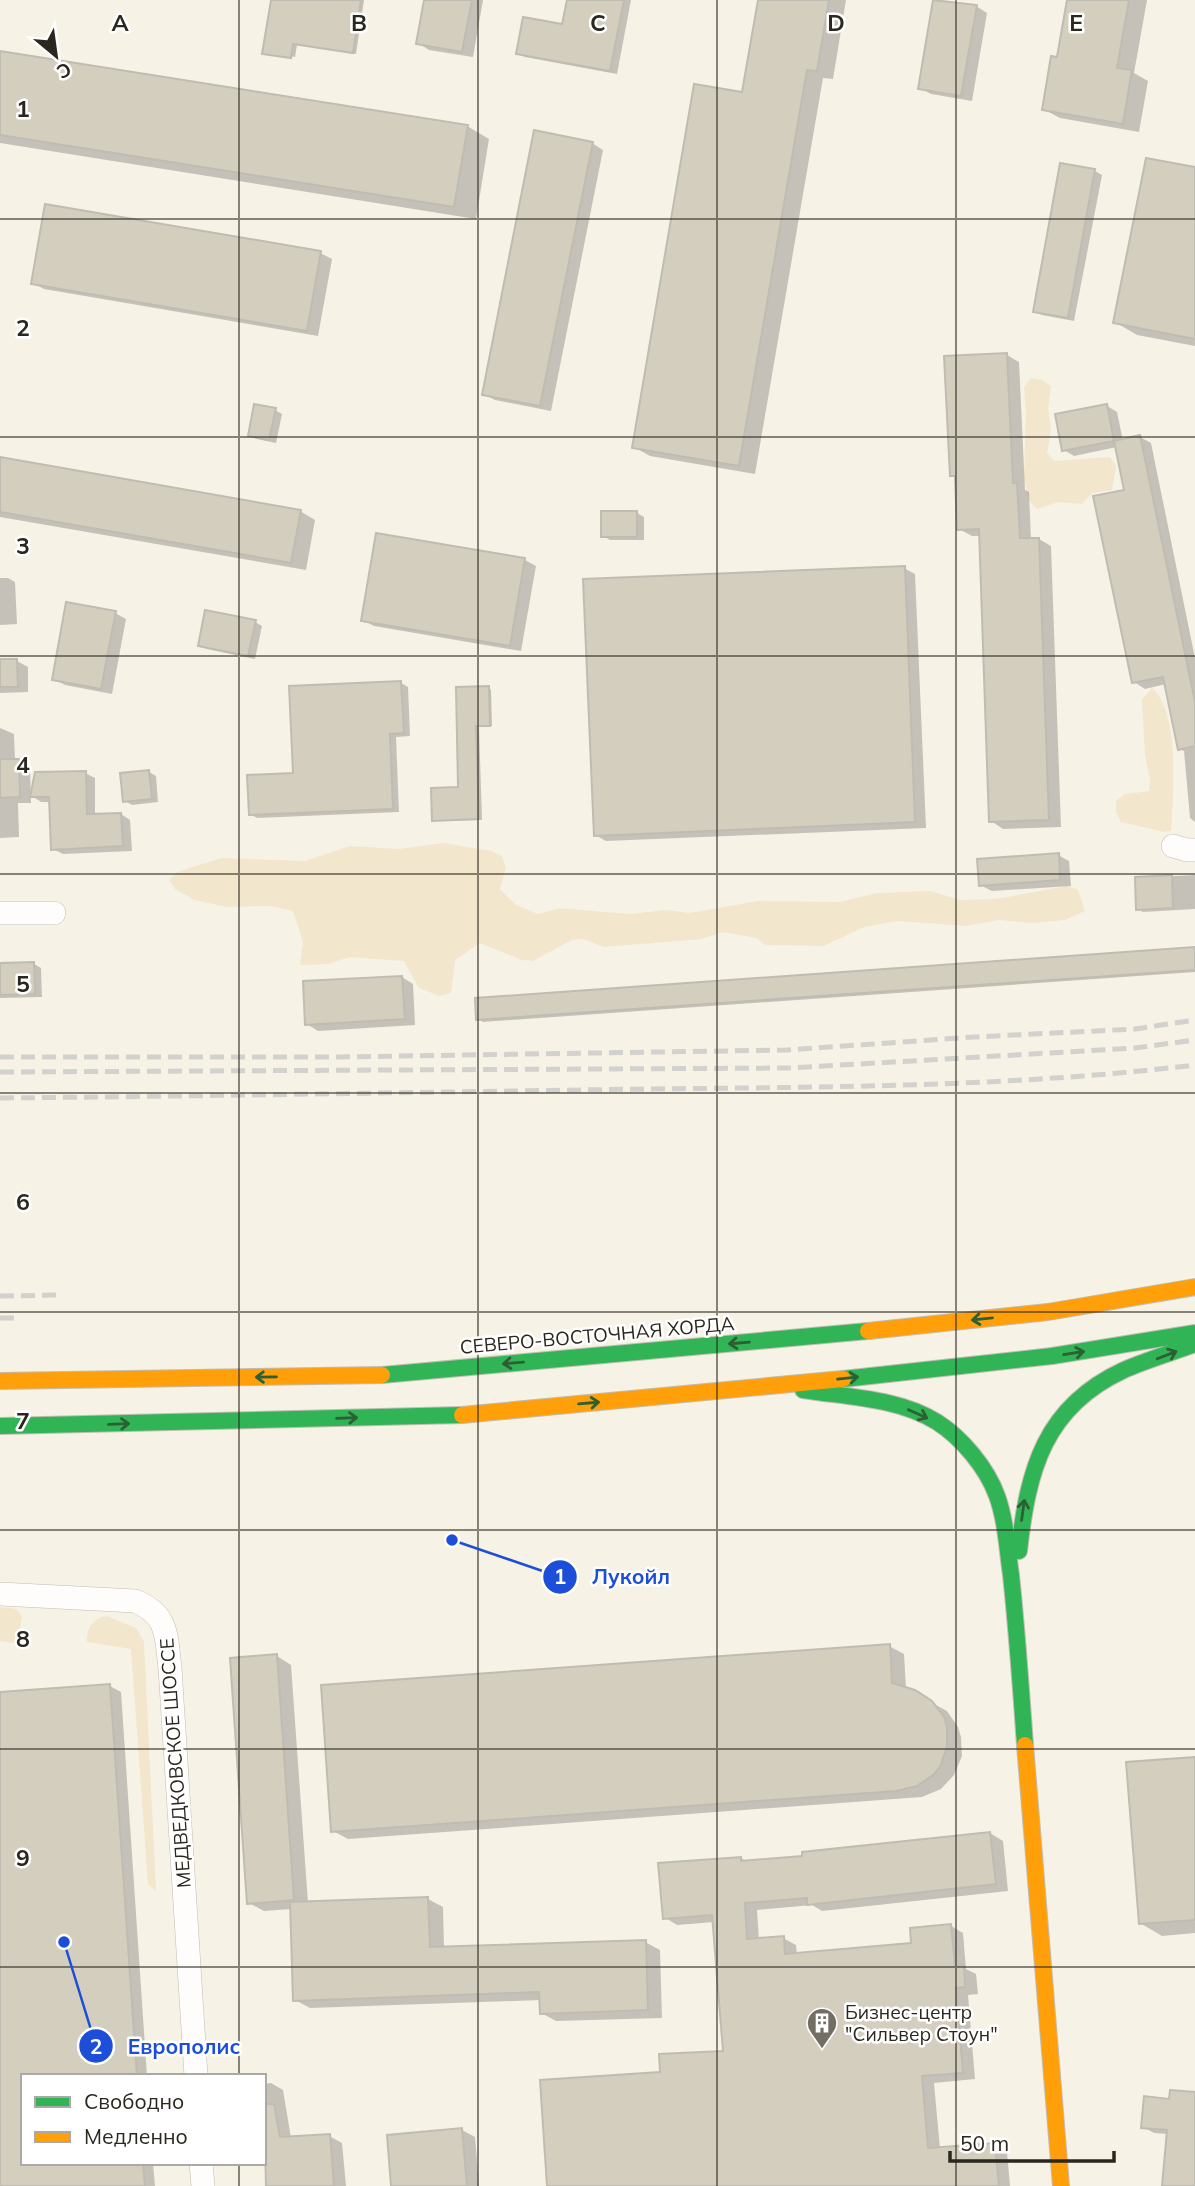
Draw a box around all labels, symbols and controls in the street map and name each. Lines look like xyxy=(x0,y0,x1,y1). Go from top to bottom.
text: A xyxy=(111,8,129,37)
text: B xyxy=(351,8,367,37)
text: C xyxy=(590,8,606,37)
text: D xyxy=(827,8,845,37)
text: E xyxy=(1069,8,1083,37)
north arrow xyxy=(21,21,91,91)
text: С xyxy=(53,57,76,85)
text: 1 xyxy=(16,94,30,123)
text: 2 xyxy=(16,313,30,342)
text: 3 xyxy=(16,531,30,560)
text: 4 xyxy=(16,750,30,779)
text: 5 xyxy=(16,969,30,998)
text: 6 xyxy=(16,1187,30,1216)
street label: СЕВЕРО-ВОСТОЧНАЯ ХОРДА xyxy=(459,1311,735,1359)
one-way arrow xyxy=(971,1313,994,1326)
one-way arrow xyxy=(728,1337,751,1350)
one-way arrow xyxy=(1062,1346,1085,1359)
one-way arrow xyxy=(1155,1348,1177,1360)
one-way arrow xyxy=(502,1357,524,1370)
one-way arrow xyxy=(255,1370,278,1384)
one-way arrow xyxy=(836,1372,858,1385)
one-way arrow xyxy=(577,1396,599,1409)
text: 7 xyxy=(16,1406,30,1435)
one-way arrow xyxy=(907,1408,928,1421)
one-way arrow xyxy=(335,1412,358,1425)
one-way arrow xyxy=(107,1418,130,1431)
one-way arrow xyxy=(1017,1499,1030,1522)
callout: Лукойл xyxy=(543,1556,684,1598)
text: 1 xyxy=(554,1563,566,1589)
text: Лукойл xyxy=(592,1563,670,1589)
text: 8 xyxy=(16,1624,30,1653)
street label: МЕДВЕДКОВСКОЕ ШОССЕ xyxy=(154,1637,196,1889)
text: 9 xyxy=(16,1843,30,1872)
place label: Бизнес-центр "Сильвер Стоун" xyxy=(845,2000,998,2046)
building icon: Бизнес-центр "Сильвер Стоун" xyxy=(805,2006,839,2050)
callout: Европолис xyxy=(79,2025,254,2067)
text: 2 xyxy=(90,2033,102,2059)
text: Европолис xyxy=(128,2033,240,2059)
legend xyxy=(21,2074,266,2165)
text: Свободно xyxy=(84,2088,184,2114)
scale bar xyxy=(950,2120,1114,2164)
text: Медленно xyxy=(84,2123,188,2149)
text: 50 m xyxy=(960,2130,1009,2156)

